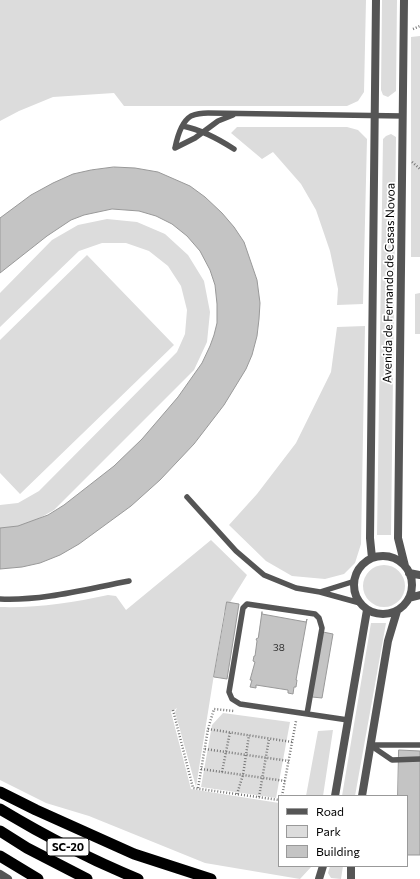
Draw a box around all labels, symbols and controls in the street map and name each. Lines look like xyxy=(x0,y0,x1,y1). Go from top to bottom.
street label: Avenida de Fernando de Casas Novoa xyxy=(380,183,398,383)
house number: 38 xyxy=(273,642,285,654)
legend xyxy=(278,795,408,867)
text: Road xyxy=(316,804,344,818)
text: Park xyxy=(316,824,341,838)
road number: SC-20 xyxy=(47,838,89,856)
text: Building xyxy=(316,844,360,858)

